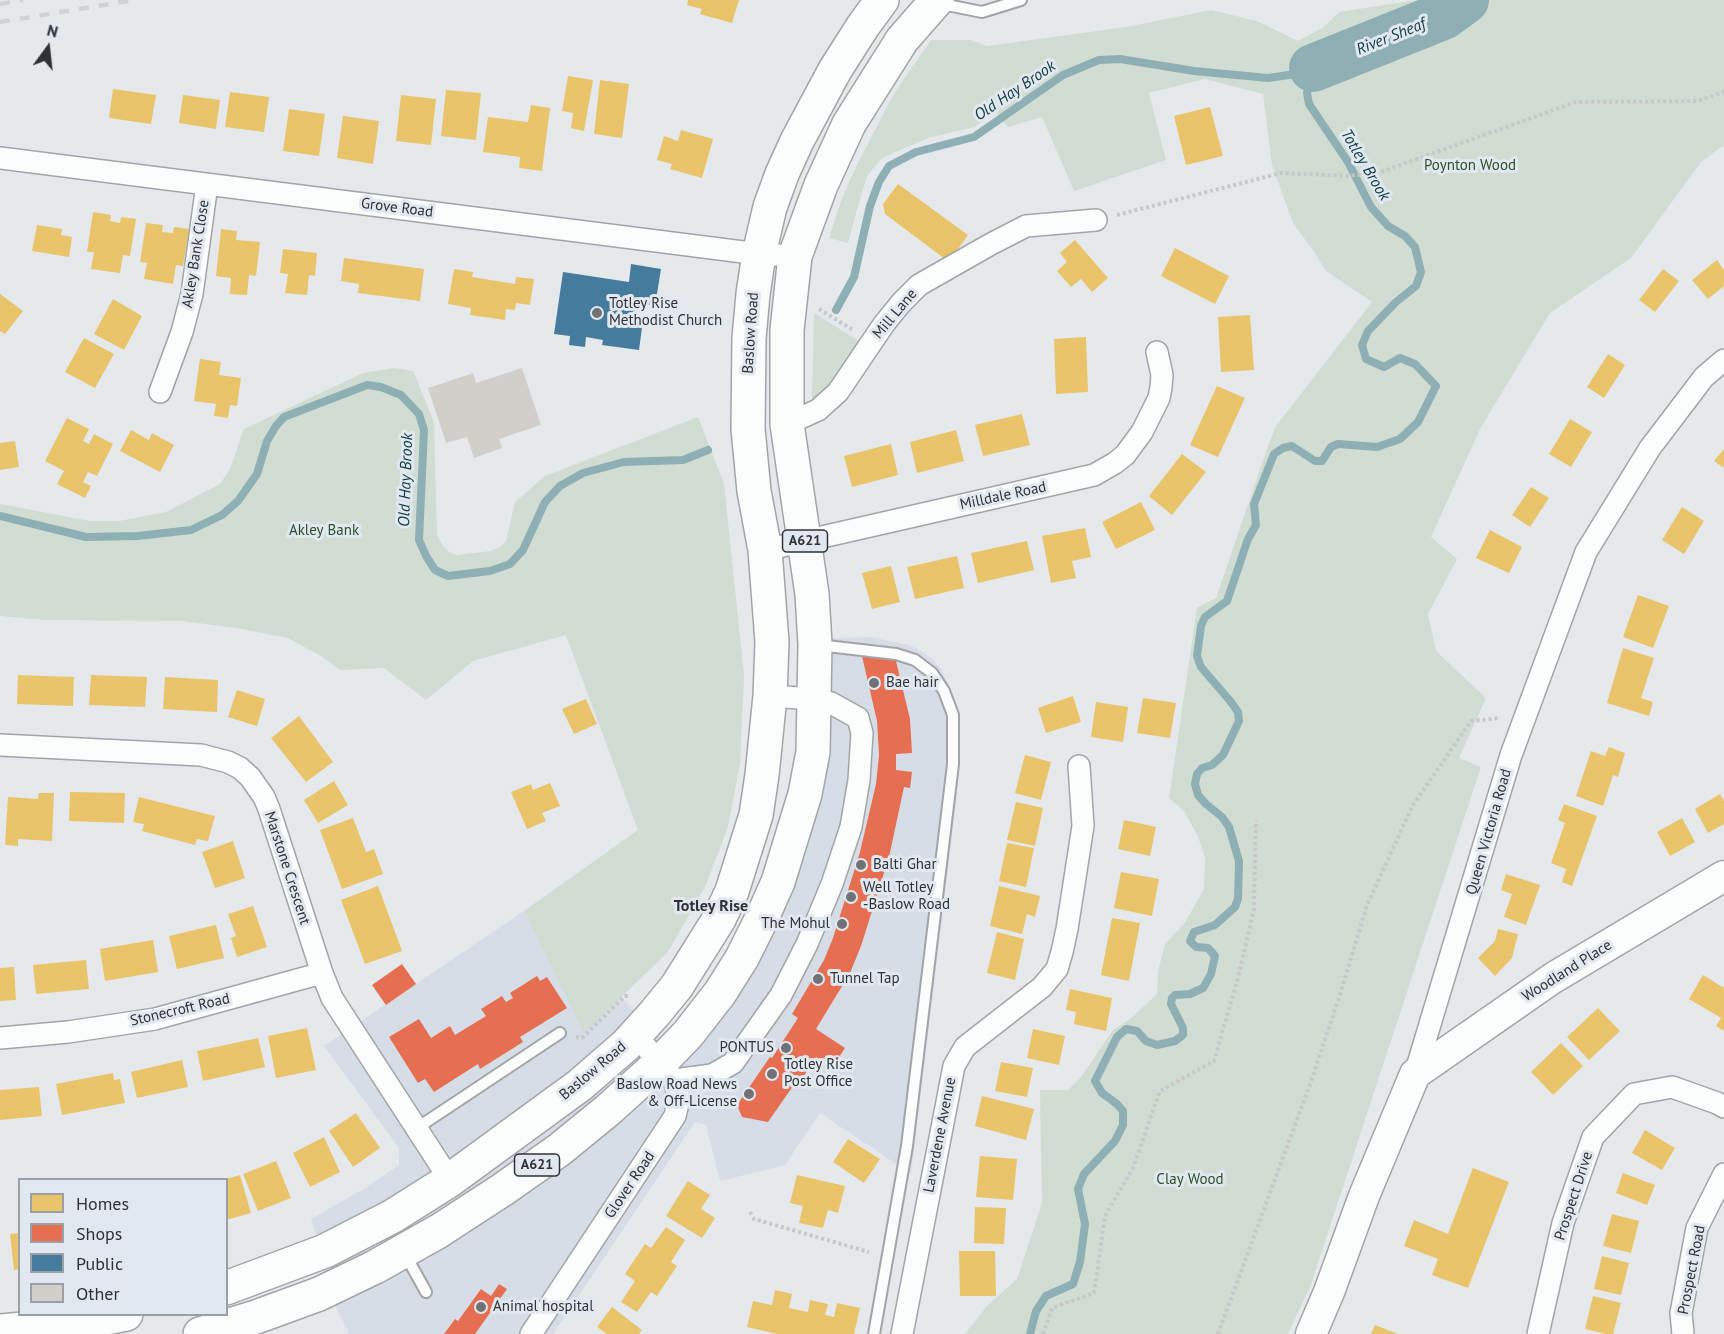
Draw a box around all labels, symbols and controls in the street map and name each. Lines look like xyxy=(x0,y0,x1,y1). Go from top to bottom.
water label: River Sheaf xyxy=(1354,14,1428,60)
north arrow xyxy=(18,18,78,78)
text: N xyxy=(45,20,60,42)
water label: Old Hay Brook xyxy=(971,57,1059,125)
water label: Totley Brook xyxy=(1336,126,1394,204)
park label: Poynton Wood xyxy=(1424,157,1516,175)
street label: Grove Road xyxy=(360,195,434,221)
street label: Akley Bank Close xyxy=(179,199,213,309)
street label: Mill Lane xyxy=(869,285,921,343)
street label: Baslow Road xyxy=(739,292,763,374)
place label: Totley Rise Methodist Church xyxy=(609,295,722,330)
marker: Totley Rise Methodist Church xyxy=(590,306,604,320)
water label: Old Hay Brook xyxy=(395,433,417,527)
street label: Milldale Road xyxy=(958,478,1048,514)
park label: Akley Bank xyxy=(289,522,359,540)
road number: A621 xyxy=(782,530,828,552)
place label: Bae hair xyxy=(886,674,939,692)
marker: Bae hair xyxy=(867,676,881,690)
street label: Queen Victoria Road xyxy=(1462,767,1516,897)
street label: Marstone Crescent xyxy=(260,809,314,927)
place label: Balti Ghar xyxy=(873,856,937,874)
marker: Balti Ghar xyxy=(854,858,868,872)
place label: Well Totley -Baslow Road xyxy=(863,879,950,914)
marker: Well Totley -Baslow Road xyxy=(844,890,858,904)
district label: Totley Rise xyxy=(674,896,748,916)
place label: The Mohul xyxy=(761,915,830,933)
marker: The Mohul xyxy=(835,917,849,931)
street label: Woodland Place xyxy=(1519,936,1615,1006)
place label: Tunnel Tap xyxy=(830,970,900,988)
marker: Tunnel Tap xyxy=(811,972,825,986)
street label: Stonecroft Road xyxy=(128,990,232,1030)
street label: Baslow Road xyxy=(556,1038,630,1104)
place label: PONTUS xyxy=(719,1039,774,1057)
marker: PONTUS xyxy=(779,1041,793,1055)
place label: Totley Rise Post Office xyxy=(784,1056,853,1091)
marker: Totley Rise Post Office xyxy=(765,1067,779,1081)
place label: Baslow Road News & Off-License xyxy=(617,1076,737,1111)
street label: Laverdene Avenue xyxy=(920,1076,960,1194)
marker: Baslow Road News & Off-License xyxy=(742,1087,756,1101)
street label: Glover Road xyxy=(601,1148,659,1222)
street label: Prospect Drive xyxy=(1551,1149,1597,1243)
road number: A621 xyxy=(514,1154,560,1176)
park label: Clay Wood xyxy=(1156,1171,1224,1189)
legend xyxy=(18,1178,228,1316)
text: Homes xyxy=(76,1192,129,1215)
text: Shops xyxy=(76,1222,122,1245)
street label: Prospect Road xyxy=(1675,1224,1709,1316)
text: Public xyxy=(76,1252,123,1275)
text: Other xyxy=(76,1282,120,1305)
place label: Animal hospital xyxy=(493,1298,594,1316)
marker: Animal hospital xyxy=(474,1300,488,1314)

